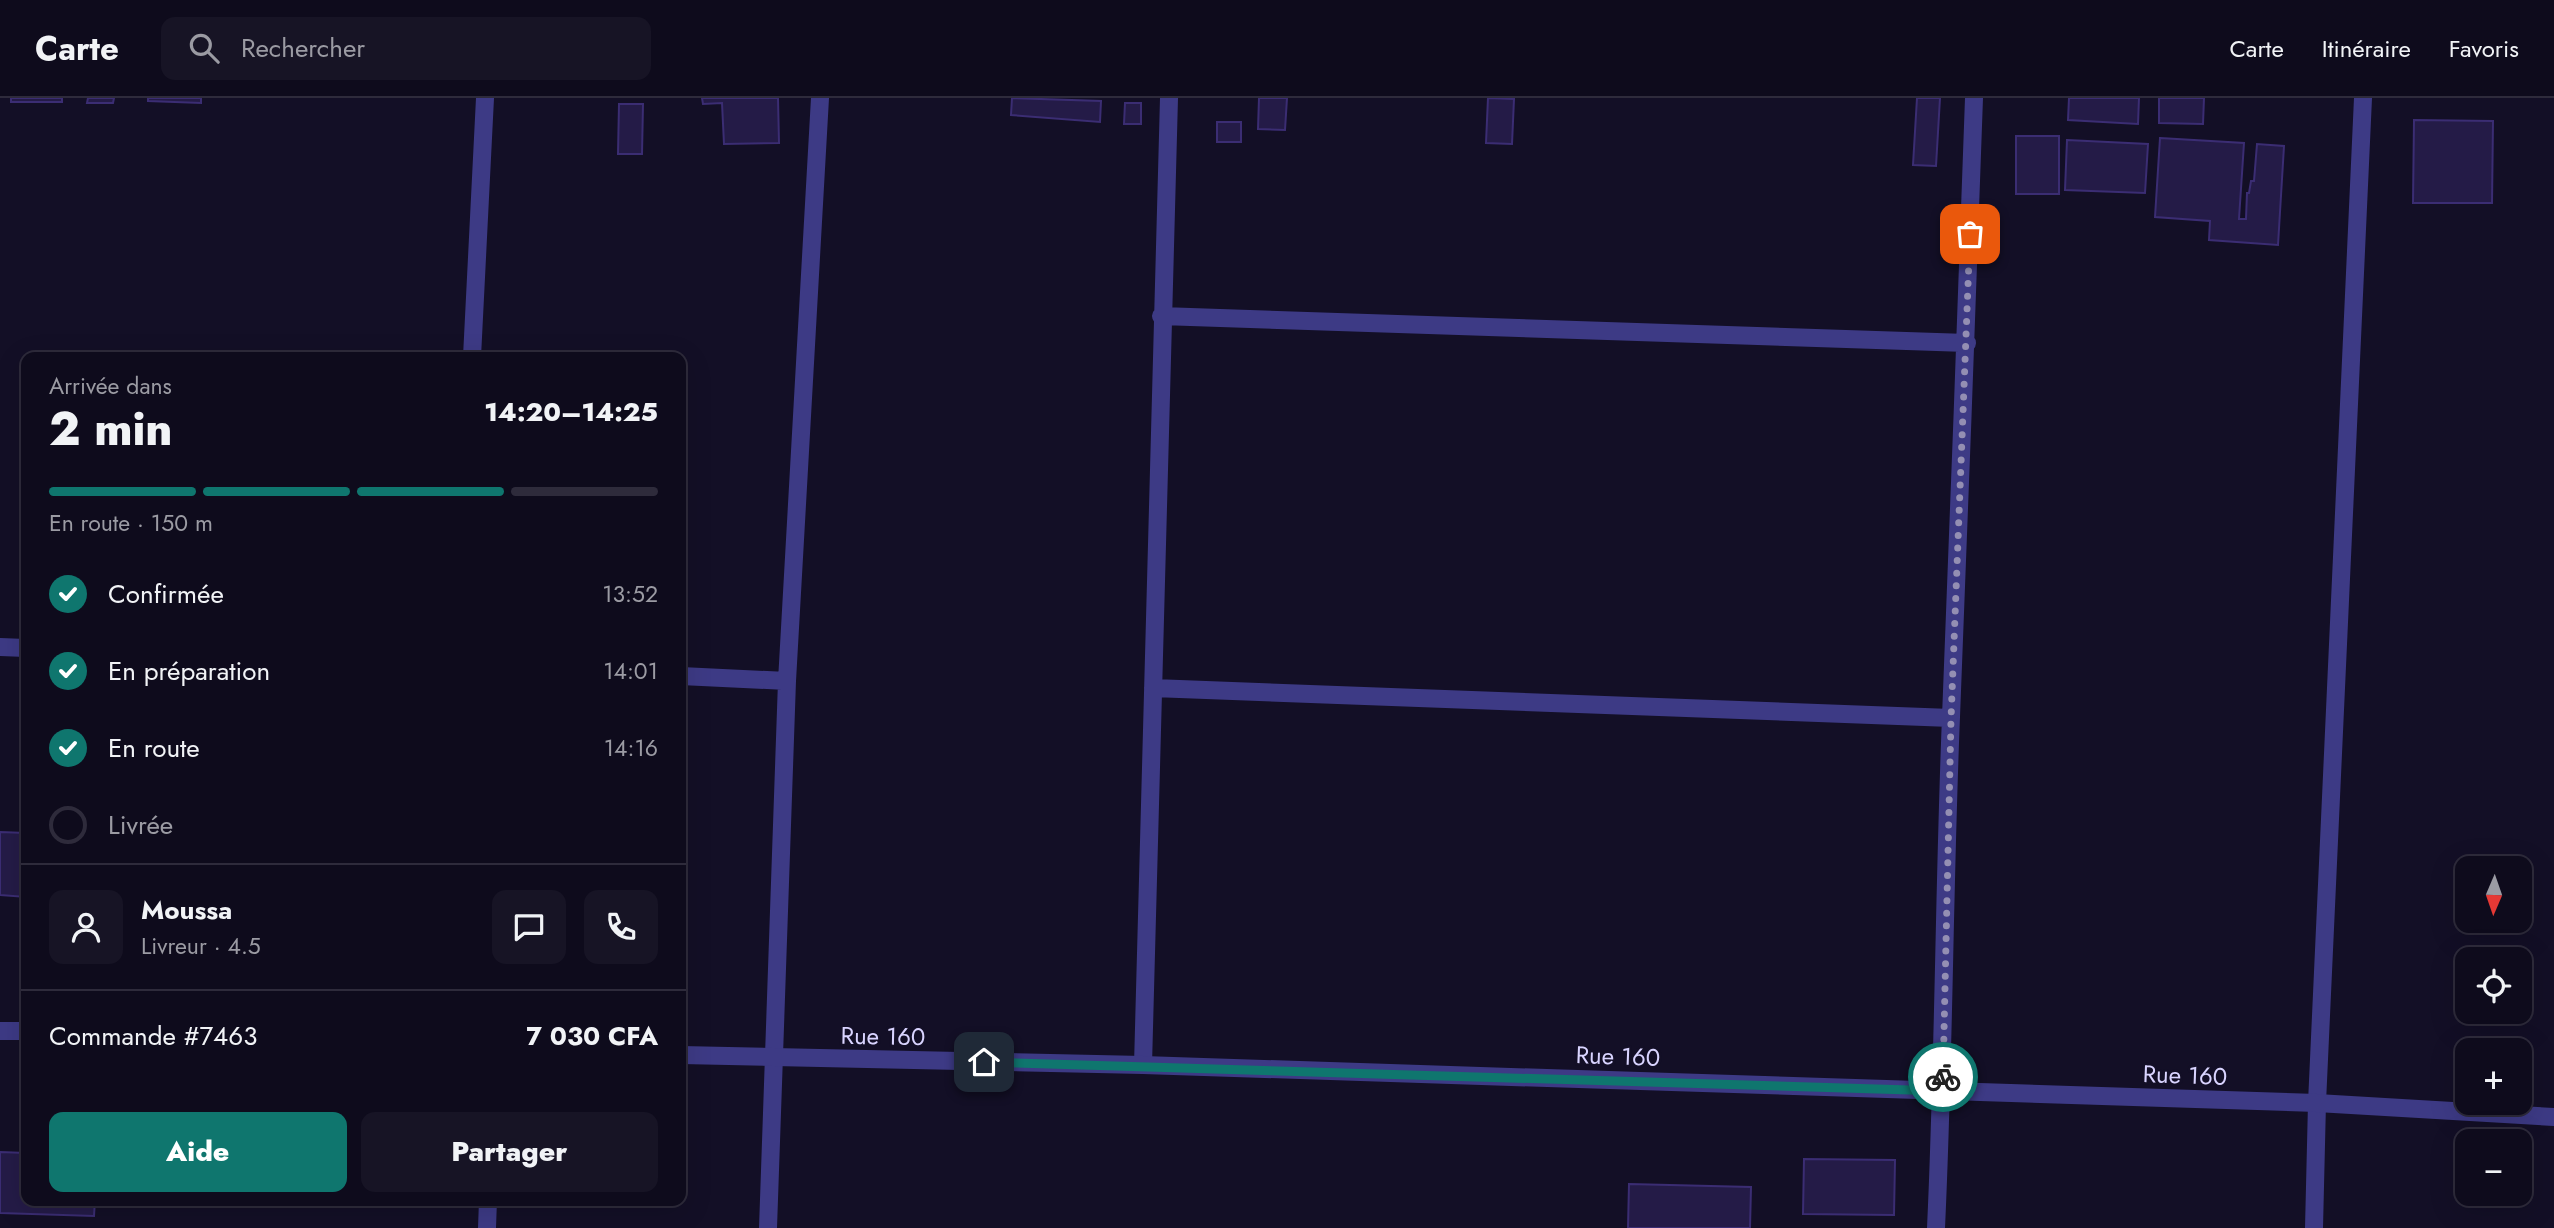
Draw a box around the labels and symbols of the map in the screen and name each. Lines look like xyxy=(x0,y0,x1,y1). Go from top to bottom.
pin xyxy=(1940,204,2000,264)
north arrow xyxy=(2455,856,2532,933)
street label: Rue 160 xyxy=(840,1018,926,1054)
pin xyxy=(954,1032,1014,1092)
street label: Rue 160 xyxy=(1575,1037,1661,1075)
courier xyxy=(1908,1042,1978,1112)
street label: Rue 160 xyxy=(2142,1056,2228,1094)

